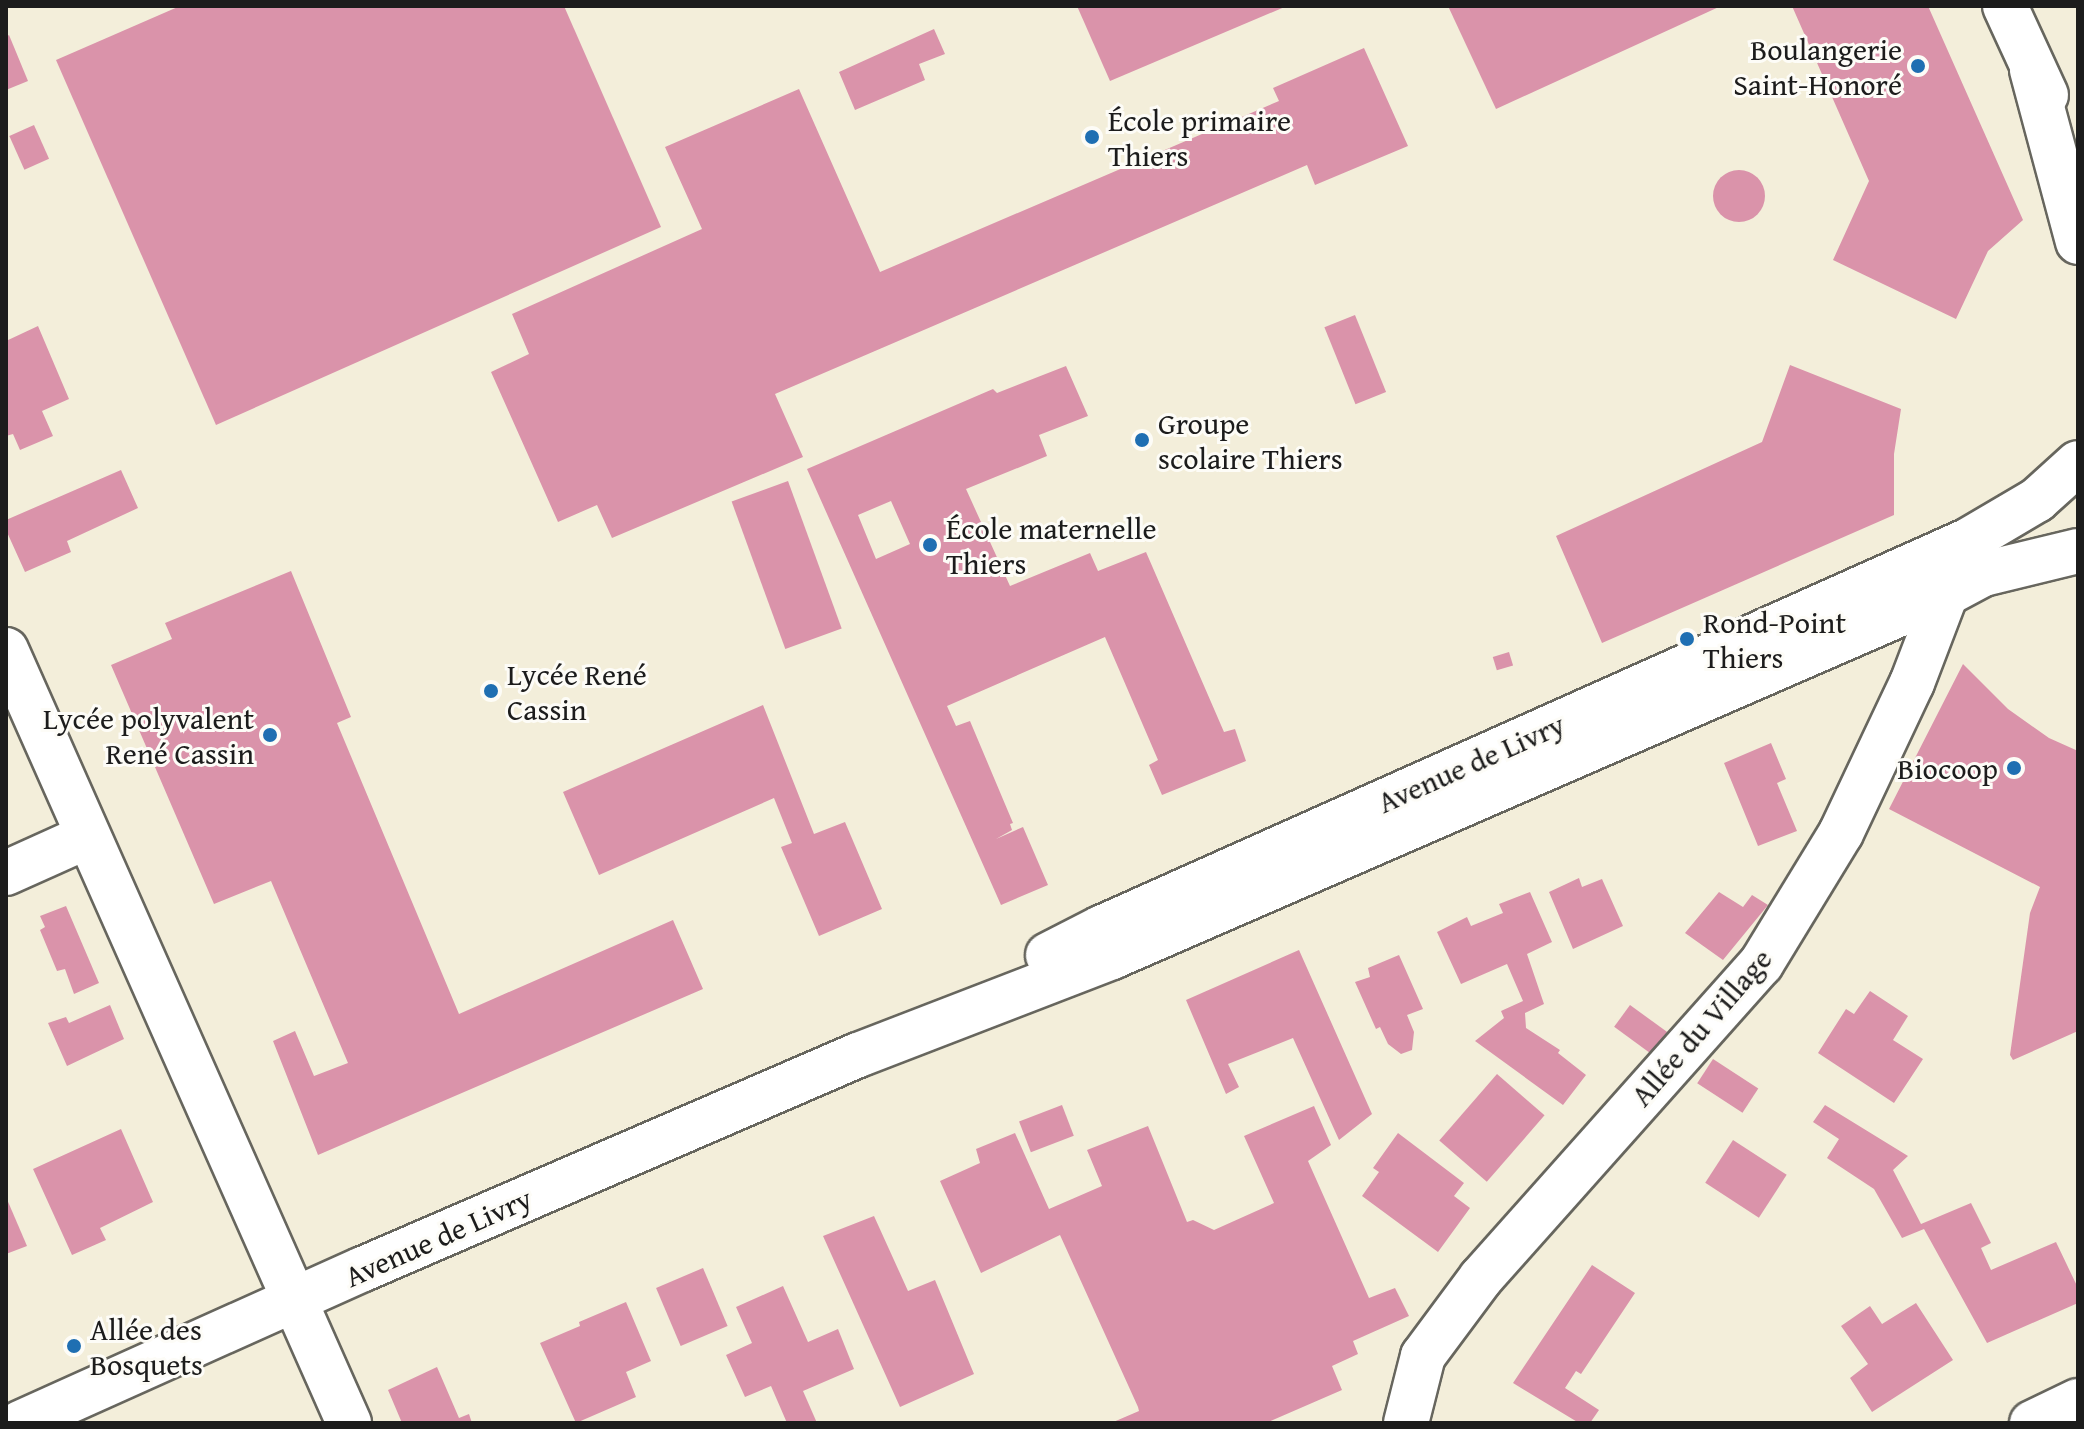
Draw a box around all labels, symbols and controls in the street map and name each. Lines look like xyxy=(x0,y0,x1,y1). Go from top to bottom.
place label: Boulangerie Saint-Honoré xyxy=(1733,31,1902,102)
marker: Boulangerie Saint-Honoré xyxy=(1909,57,1927,75)
place label: École primaire Thiers xyxy=(1108,102,1291,172)
marker: École primaire Thiers xyxy=(1083,128,1101,146)
place label: Groupe scolaire Thiers xyxy=(1158,405,1343,476)
marker: Groupe scolaire Thiers xyxy=(1133,431,1151,449)
place label: École maternelle Thiers xyxy=(946,510,1156,580)
marker: École maternelle Thiers xyxy=(921,536,939,554)
place label: Rond-Point Thiers xyxy=(1703,604,1846,674)
marker: Rond-Point Thiers xyxy=(1678,630,1696,648)
place label: Lycée René Cassin xyxy=(507,656,647,726)
marker: Lycée René Cassin xyxy=(482,682,500,700)
place label: Lycée polyvalent René Cassin xyxy=(43,700,254,770)
street label: Avenue de Livry xyxy=(1372,706,1570,820)
marker: Lycée polyvalent René Cassin xyxy=(261,726,279,744)
place label: Biocoop xyxy=(1897,750,1998,786)
marker: Biocoop xyxy=(2005,759,2023,777)
street label: Allée du Village xyxy=(1623,941,1779,1113)
street label: Avenue de Livry xyxy=(339,1180,537,1294)
place label: Allée des Bosquets xyxy=(90,1311,203,1382)
marker: Allée des Bosquets xyxy=(65,1337,83,1355)

